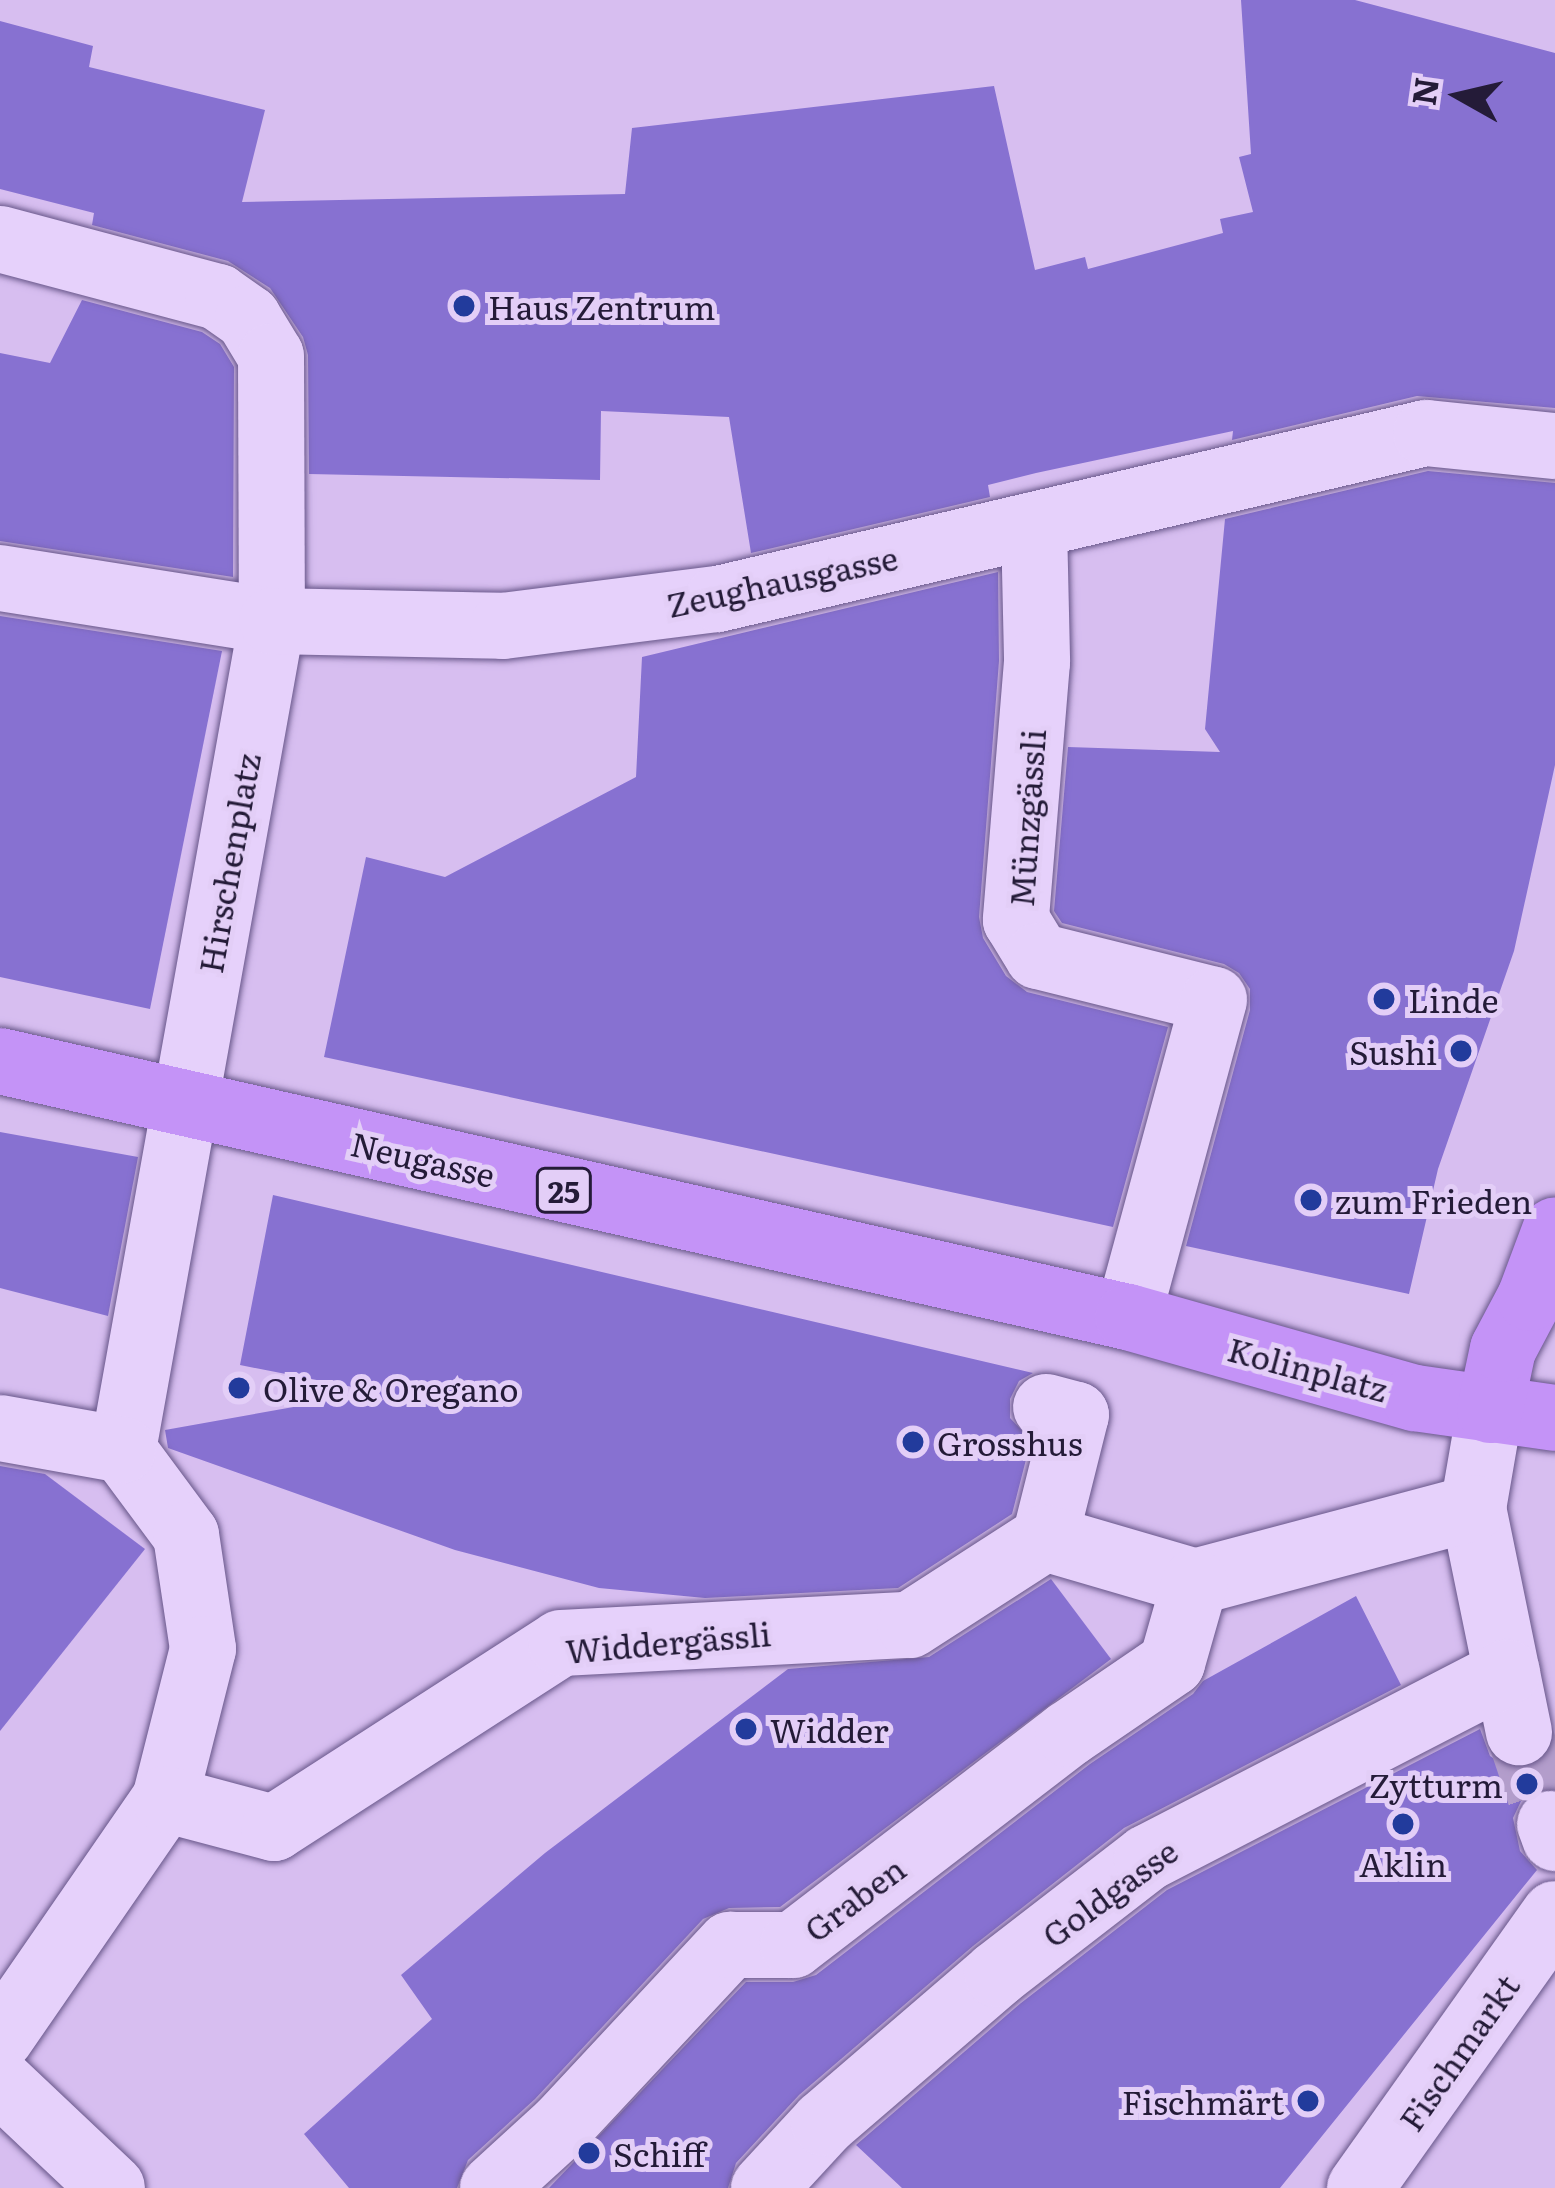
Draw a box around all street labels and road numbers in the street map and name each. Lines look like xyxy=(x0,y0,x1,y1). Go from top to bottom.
street label: Zeughausgasse xyxy=(663,536,901,624)
street label: Münzgässli xyxy=(1000,728,1052,908)
street label: Hirschenplatz xyxy=(189,750,267,976)
street label: Neugasse xyxy=(347,1122,499,1194)
road number: 25 xyxy=(534,1166,594,1214)
street label: Kolinplatz xyxy=(1224,1328,1392,1408)
street label: Widdergässli xyxy=(564,1612,772,1670)
street label: Goldgasse xyxy=(1034,1830,1184,1954)
street label: Graben xyxy=(796,1847,912,1949)
street label: Fischmarkt xyxy=(1390,1966,1526,2138)

